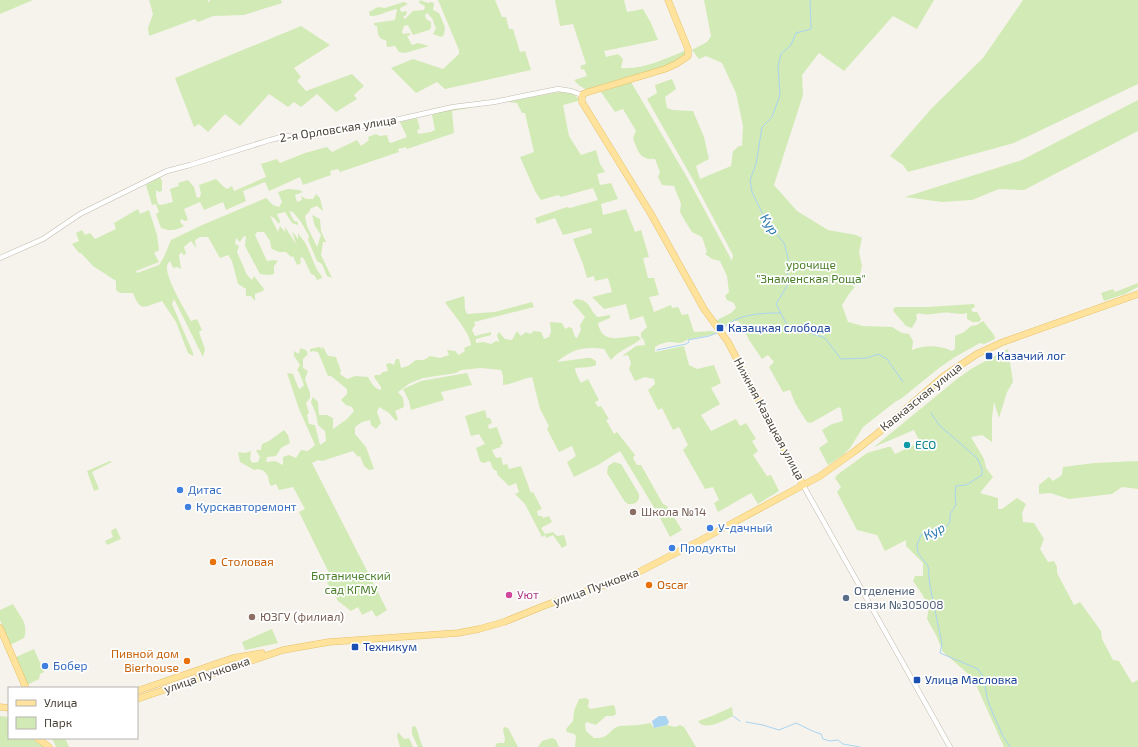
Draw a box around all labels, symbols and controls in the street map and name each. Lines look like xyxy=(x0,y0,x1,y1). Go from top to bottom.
street label: 2-я Орловская улица xyxy=(278,112,397,145)
water label: Кур xyxy=(757,210,783,238)
park label: урочище "Знаменская Роща" xyxy=(756,257,866,285)
place label: Казацкая слобода xyxy=(728,320,831,334)
marker: Казацкая слобода xyxy=(715,323,725,333)
place label: Казачий лог xyxy=(997,348,1066,362)
marker: Казачий лог xyxy=(984,351,994,361)
street label: Нижняя Казацкая улица xyxy=(731,355,808,483)
street label: Кавказская улица xyxy=(877,359,965,434)
place label: ECO xyxy=(915,437,936,451)
marker: ECO xyxy=(902,440,912,450)
place label: Дитас xyxy=(188,482,222,496)
marker: Дитас xyxy=(175,485,185,495)
place label: Курскавторемонт xyxy=(196,499,297,514)
marker: Курскавторемонт xyxy=(183,502,193,512)
place label: Школа №14 xyxy=(641,504,706,518)
marker: Школа №14 xyxy=(628,507,638,517)
water label: Кур xyxy=(920,519,948,543)
place label: У-дачный xyxy=(718,520,772,534)
marker: У-дачный xyxy=(705,523,715,533)
place label: Продукты xyxy=(680,540,736,555)
marker: Продукты xyxy=(667,543,677,553)
place label: Столовая xyxy=(221,554,274,568)
marker: Столовая xyxy=(208,557,218,567)
street label: улица Пучковка xyxy=(551,564,641,609)
park label: Ботанический сад КГМУ xyxy=(311,568,391,596)
place label: Oscar xyxy=(657,577,689,591)
marker: Oscar xyxy=(644,580,654,590)
place label: Отделение связи №305008 xyxy=(854,583,944,611)
place label: Уют xyxy=(517,587,539,601)
marker: Уют xyxy=(504,590,514,600)
marker: Отделение связи №305008 xyxy=(841,593,851,603)
place label: ЮЗГУ (филиал) xyxy=(260,609,344,623)
marker: ЮЗГУ (филиал) xyxy=(247,612,257,622)
place label: Техникум xyxy=(363,639,417,654)
marker: Техникум xyxy=(350,642,360,652)
place label: Пивной дом Bierhouse xyxy=(111,646,179,674)
street label: улица Пучковка xyxy=(162,653,252,696)
marker: Пивной дом Bierhouse xyxy=(182,656,192,666)
place label: Бобер xyxy=(53,658,87,672)
marker: Бобер xyxy=(40,661,50,671)
place label: Улица Масловка xyxy=(925,672,1017,686)
marker: Улица Масловка xyxy=(912,675,922,685)
legend xyxy=(8,687,138,739)
text: Улица xyxy=(44,695,77,709)
text: Парк xyxy=(44,715,73,729)

